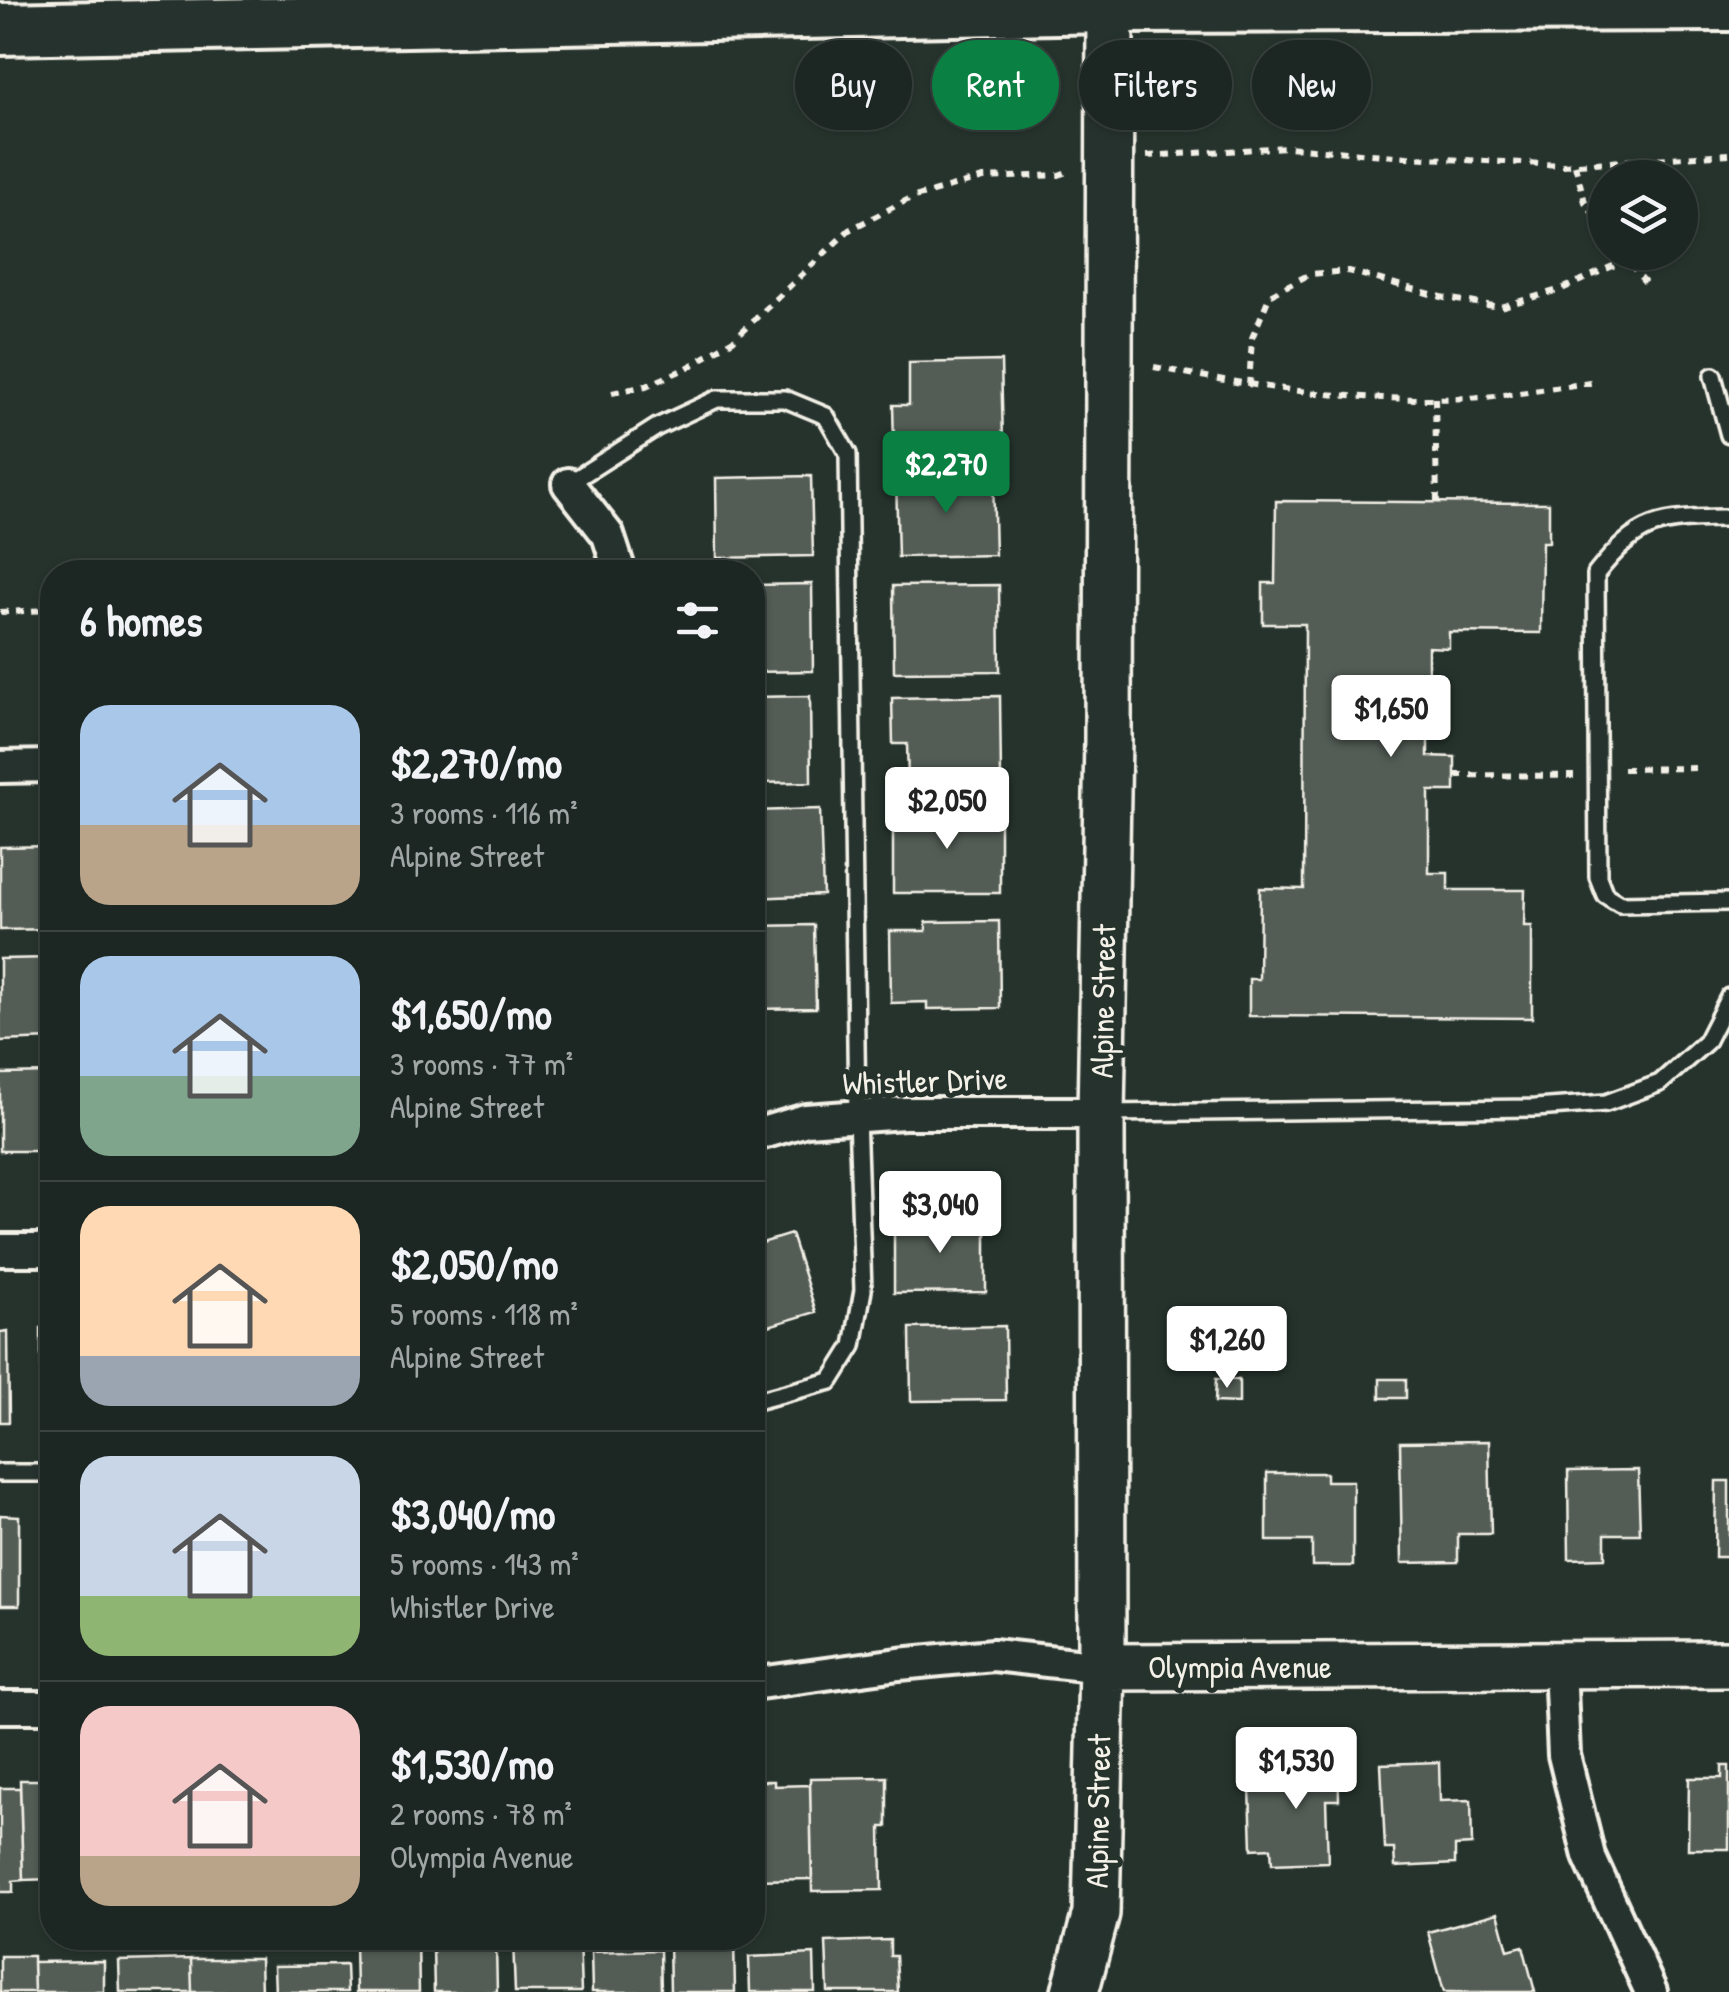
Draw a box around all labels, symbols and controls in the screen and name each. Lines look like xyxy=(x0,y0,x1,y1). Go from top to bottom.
chip: Buy xyxy=(795,40,912,130)
chip: Rent xyxy=(932,40,1059,130)
chip: Filters xyxy=(1079,40,1232,130)
chip: New xyxy=(1252,40,1371,130)
map controls xyxy=(1588,160,1698,270)
button: layers xyxy=(1588,160,1698,270)
pin: $2,270 xyxy=(865,431,1027,516)
text: $2,270 xyxy=(905,442,987,485)
text: 6 homes xyxy=(80,592,202,649)
icon: filters xyxy=(670,593,725,648)
pin: $1,650 xyxy=(1310,675,1472,760)
text: $1,650 xyxy=(1354,686,1428,729)
text: $2,270/mo xyxy=(390,734,562,791)
icon: home xyxy=(160,745,280,865)
pin: $2,050 xyxy=(866,767,1028,852)
text: $2,050 xyxy=(907,778,987,821)
text: 3 rooms · 116 m² xyxy=(390,791,578,834)
text: Alpine Street xyxy=(390,834,544,877)
street label: Alpine Street xyxy=(1080,923,1125,1078)
text: $1,650/mo xyxy=(390,985,552,1042)
icon: home xyxy=(160,996,280,1116)
text: 3 rooms · 77 m² xyxy=(390,1042,573,1085)
street label: Whistler Drive xyxy=(842,1056,1008,1105)
text: Alpine Street xyxy=(390,1085,544,1128)
pin: $3,040 xyxy=(859,1171,1021,1256)
text: $3,040 xyxy=(901,1182,979,1225)
text: $2,050/mo xyxy=(390,1235,558,1292)
icon: home xyxy=(160,1246,280,1366)
text: 5 rooms · 118 m² xyxy=(390,1292,578,1335)
pin: $1,260 xyxy=(1146,1306,1308,1391)
text: $1,260 xyxy=(1189,1317,1265,1360)
text: Alpine Street xyxy=(390,1335,544,1378)
text: $3,040/mo xyxy=(390,1485,555,1542)
icon: home xyxy=(160,1496,280,1616)
text: 5 rooms · 143 m² xyxy=(390,1542,579,1585)
text: Whistler Drive xyxy=(390,1585,555,1628)
street label: Olympia Avenue xyxy=(1148,1645,1332,1688)
pin: $1,530 xyxy=(1215,1727,1377,1812)
street label: Alpine Street xyxy=(1075,1733,1120,1888)
text: $1,530/mo xyxy=(390,1735,554,1792)
text: $1,530 xyxy=(1258,1738,1334,1781)
icon: home xyxy=(160,1746,280,1866)
text: 2 rooms · 78 m² xyxy=(390,1792,572,1835)
text: Olympia Avenue xyxy=(390,1835,574,1878)

